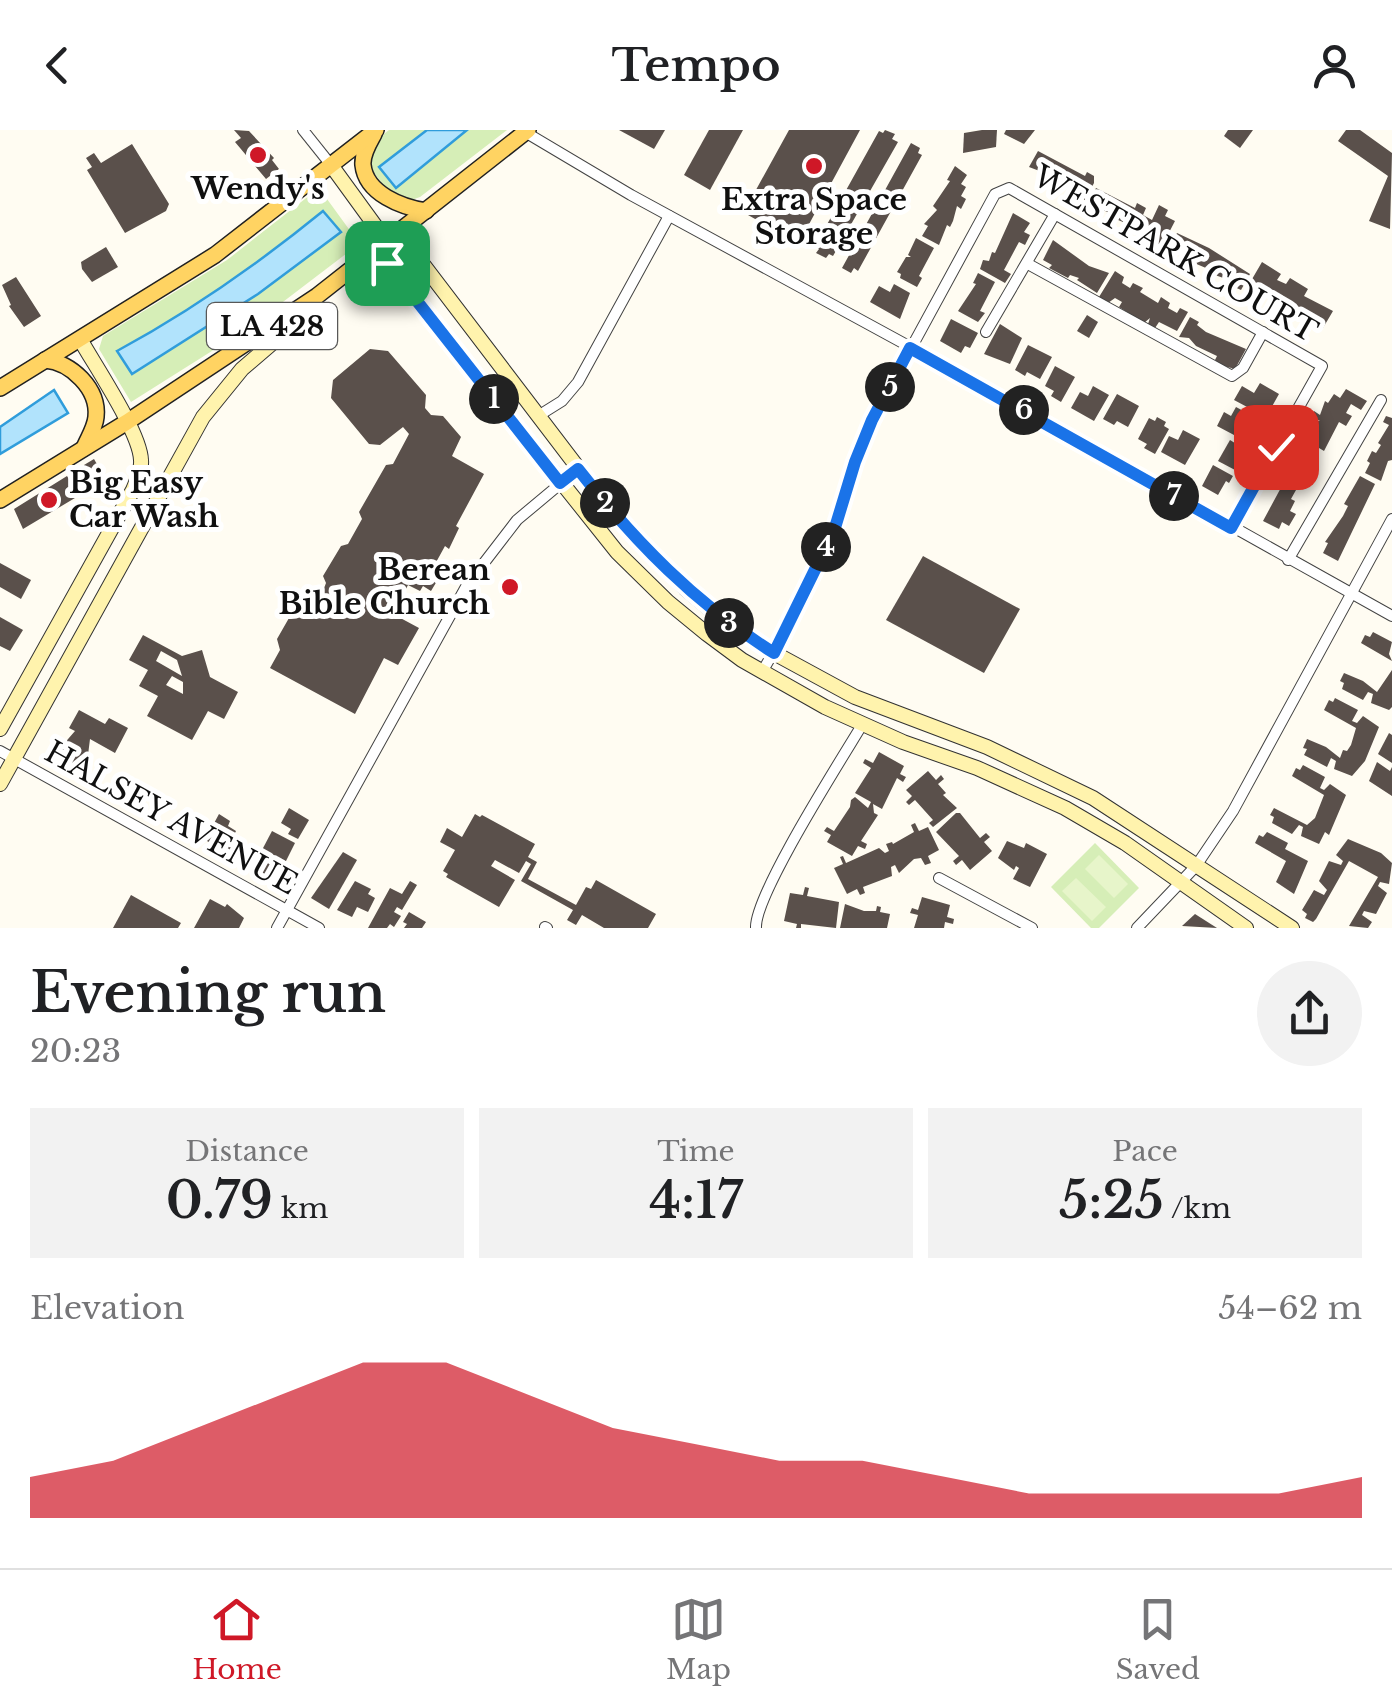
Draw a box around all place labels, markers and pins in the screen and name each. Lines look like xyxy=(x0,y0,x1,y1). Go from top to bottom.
marker: Wendy's xyxy=(247,144,269,166)
marker: Extra Space Storage xyxy=(803,155,825,177)
place label: Wendy's xyxy=(190,170,325,207)
place label: Extra Space Storage xyxy=(721,181,907,252)
pin xyxy=(345,221,430,306)
pin: 5 xyxy=(865,362,915,412)
pin: 1 xyxy=(469,374,519,424)
pin: 6 xyxy=(999,385,1049,435)
pin xyxy=(1234,405,1319,490)
place label: Big Easy Car Wash xyxy=(69,464,219,535)
pin: 7 xyxy=(1149,471,1199,521)
pin: 2 xyxy=(580,478,630,528)
marker: Big Easy Car Wash xyxy=(38,489,60,511)
pin: 4 xyxy=(801,522,851,572)
place label: Berean Bible Church xyxy=(278,551,491,622)
marker: Berean Bible Church xyxy=(499,576,521,598)
pin: 3 xyxy=(704,598,754,648)

